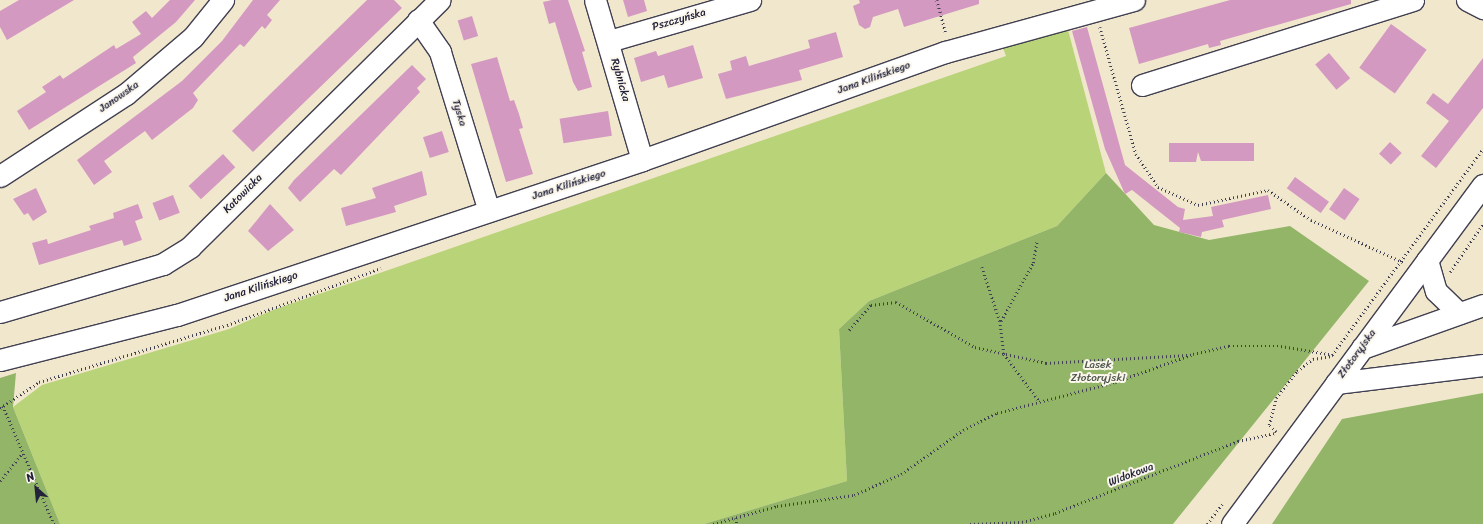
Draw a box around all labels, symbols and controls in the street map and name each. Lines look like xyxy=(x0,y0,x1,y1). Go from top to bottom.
street label: Pszczyńska xyxy=(651,6,707,34)
street label: Rybnicka xyxy=(608,57,632,103)
street label: Jana Kilińskiego xyxy=(835,59,913,97)
street label: Janowska xyxy=(97,78,141,116)
street label: Tyska xyxy=(449,98,469,128)
street label: Jana Kilińskiego xyxy=(530,167,608,203)
street label: Katowicka xyxy=(221,172,265,216)
street label: Jana Kilińskiego xyxy=(222,269,300,305)
street label: Złotoryjska xyxy=(1335,327,1379,381)
park label: Lasek Złotoryjski xyxy=(1071,359,1125,385)
street label: Widokowa xyxy=(1107,460,1155,490)
text: N xyxy=(23,467,38,487)
north arrow xyxy=(16,468,56,508)

